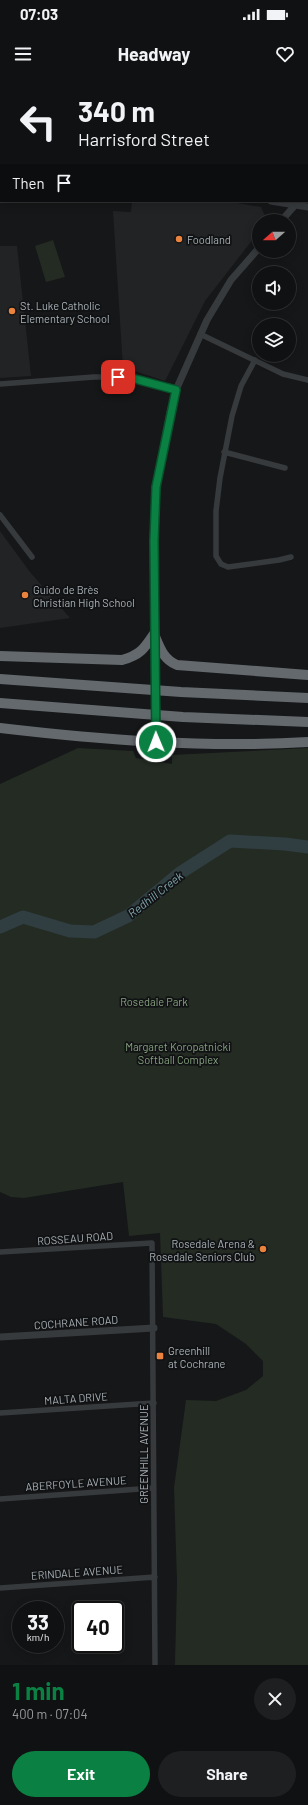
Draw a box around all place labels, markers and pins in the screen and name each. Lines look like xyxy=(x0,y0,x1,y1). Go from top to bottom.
place label: Foodland xyxy=(187,233,231,246)
marker: Foodland xyxy=(174,234,184,244)
place label: St. Luke Catholic Elementary School xyxy=(20,299,110,325)
marker: St. Luke Catholic Elementary School xyxy=(7,306,17,316)
pin xyxy=(101,360,135,394)
place label: Guido de Brès Christian High School xyxy=(33,583,135,609)
marker: Guido de Brès Christian High School xyxy=(20,590,30,600)
place label: Rosedale Arena & Rosedale Seniors Club xyxy=(149,1237,255,1263)
marker: Rosedale Arena & Rosedale Seniors Club xyxy=(258,1244,268,1254)
place label: Greenhill at Cochrane xyxy=(168,1344,226,1370)
marker: Greenhill at Cochrane xyxy=(155,1351,165,1361)

